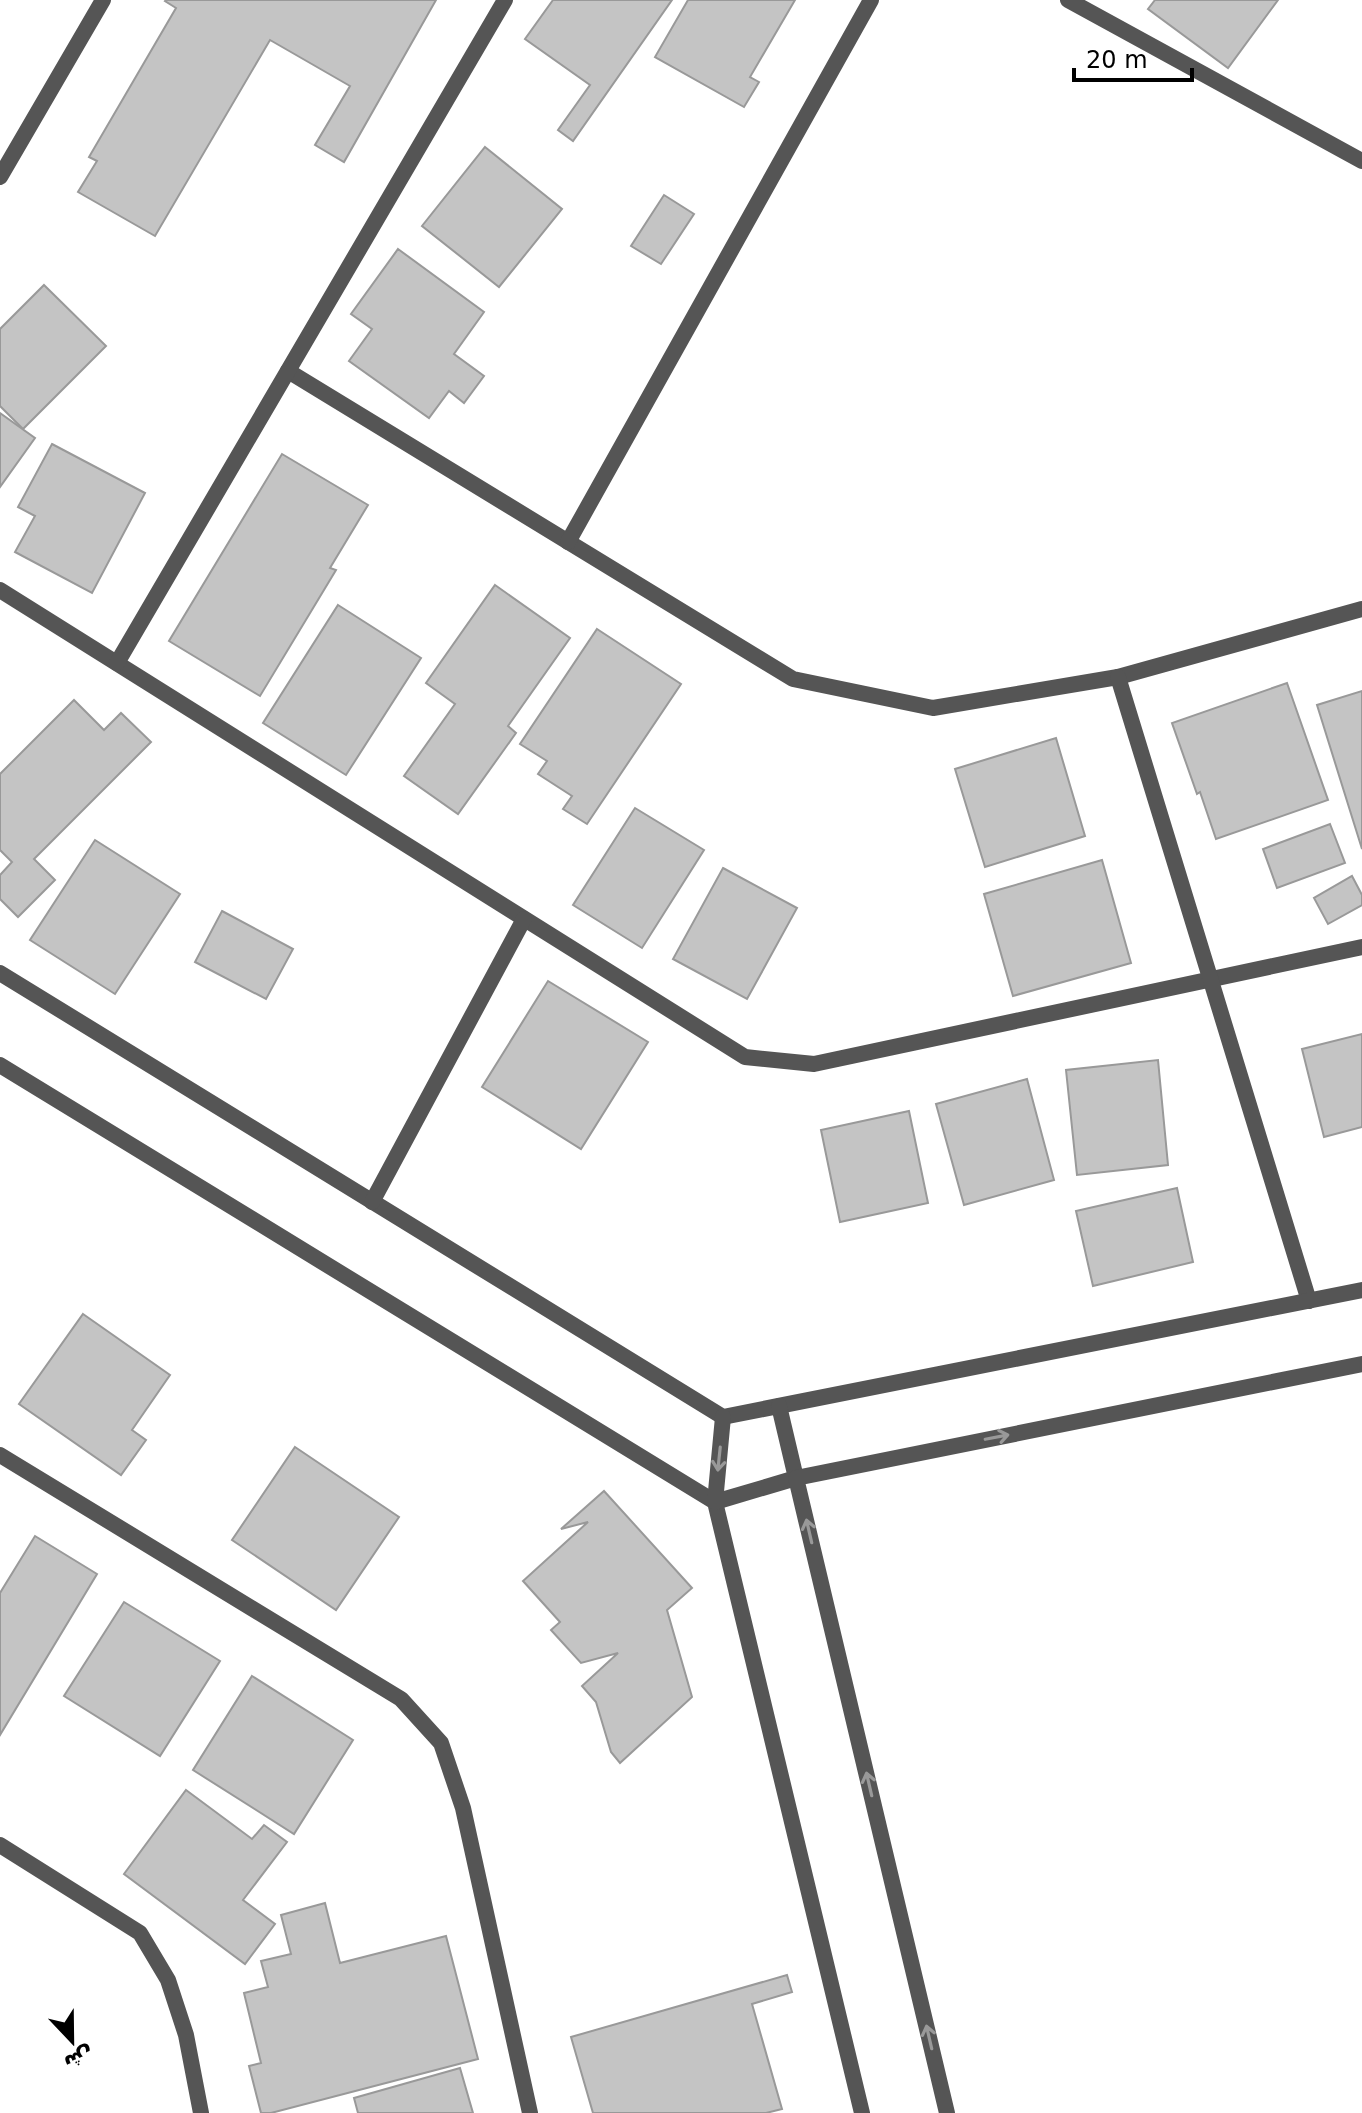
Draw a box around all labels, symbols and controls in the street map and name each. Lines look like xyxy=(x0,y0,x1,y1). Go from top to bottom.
scale bar xyxy=(1074,32,1192,82)
text: 20 m xyxy=(1086,46,1148,74)
one-way arrow xyxy=(984,1429,1010,1444)
one-way arrow xyxy=(711,1446,726,1472)
one-way arrow xyxy=(801,1519,816,1545)
one-way arrow xyxy=(861,1772,876,1797)
north arrow xyxy=(32,2001,112,2081)
one-way arrow xyxy=(921,2025,936,2050)
text: ش xyxy=(61,2042,98,2076)

